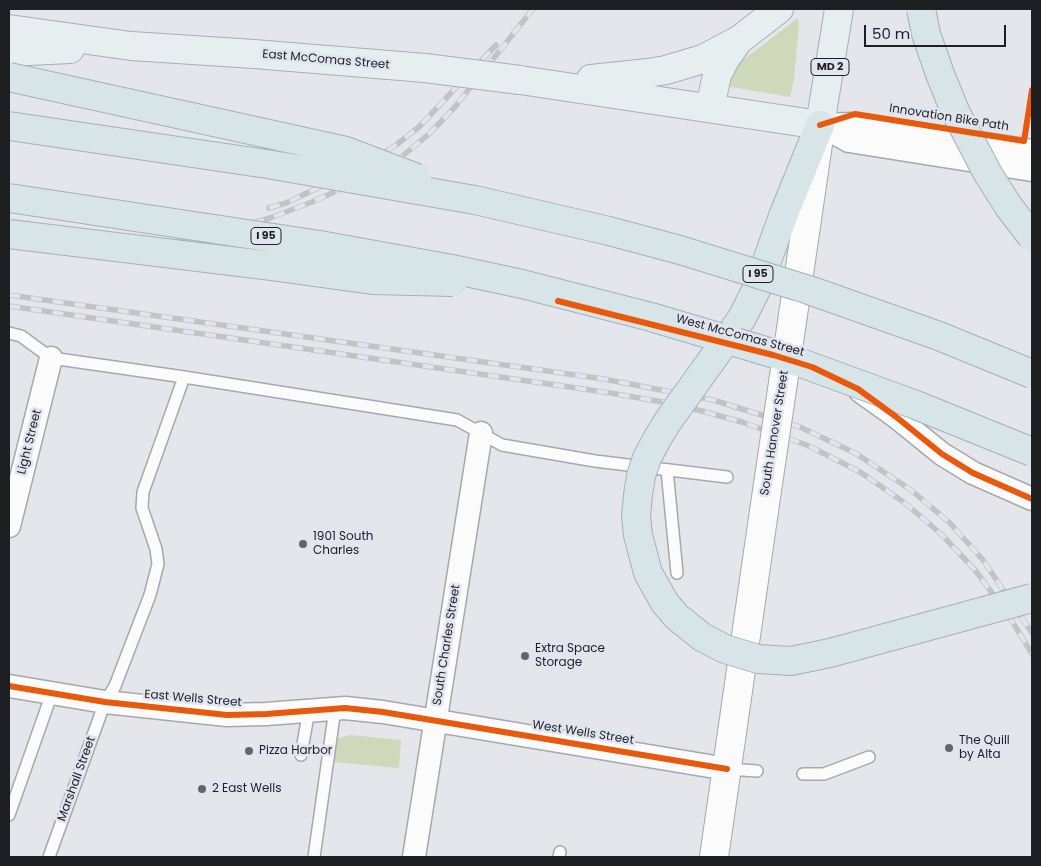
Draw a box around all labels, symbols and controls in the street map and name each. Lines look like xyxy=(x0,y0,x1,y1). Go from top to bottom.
scale bar xyxy=(866,15,1008,47)
text: 50 m xyxy=(872,23,910,44)
street label: East McComas Street xyxy=(262,47,390,73)
road number: MD 2 xyxy=(811,58,849,76)
street label: Innovation Bike Path xyxy=(888,101,1010,135)
road number: I 95 xyxy=(251,228,281,245)
road number: I 95 xyxy=(743,266,773,282)
street label: West McComas Street xyxy=(674,312,806,360)
street label: South Hanover Street xyxy=(758,369,792,497)
street label: Light Street xyxy=(15,408,45,476)
place label: 1901 South Charles xyxy=(313,530,373,558)
marker: 1901 South Charles xyxy=(297,538,309,550)
street label: South Charles Street xyxy=(430,584,464,706)
place label: Extra Space Storage xyxy=(535,642,605,670)
marker: Extra Space Storage xyxy=(519,650,531,662)
street label: East Wells Street xyxy=(144,688,242,710)
street label: West Wells Street xyxy=(531,718,635,748)
place label: The Quill by Alta xyxy=(959,734,1010,762)
street label: Marshall Street xyxy=(55,735,99,823)
marker: The Quill by Alta xyxy=(943,742,955,754)
place label: Pizza Harbor xyxy=(259,744,332,758)
marker: Pizza Harbor xyxy=(243,745,255,757)
place label: 2 East Wells xyxy=(212,782,282,796)
marker: 2 East Wells xyxy=(196,783,208,795)

